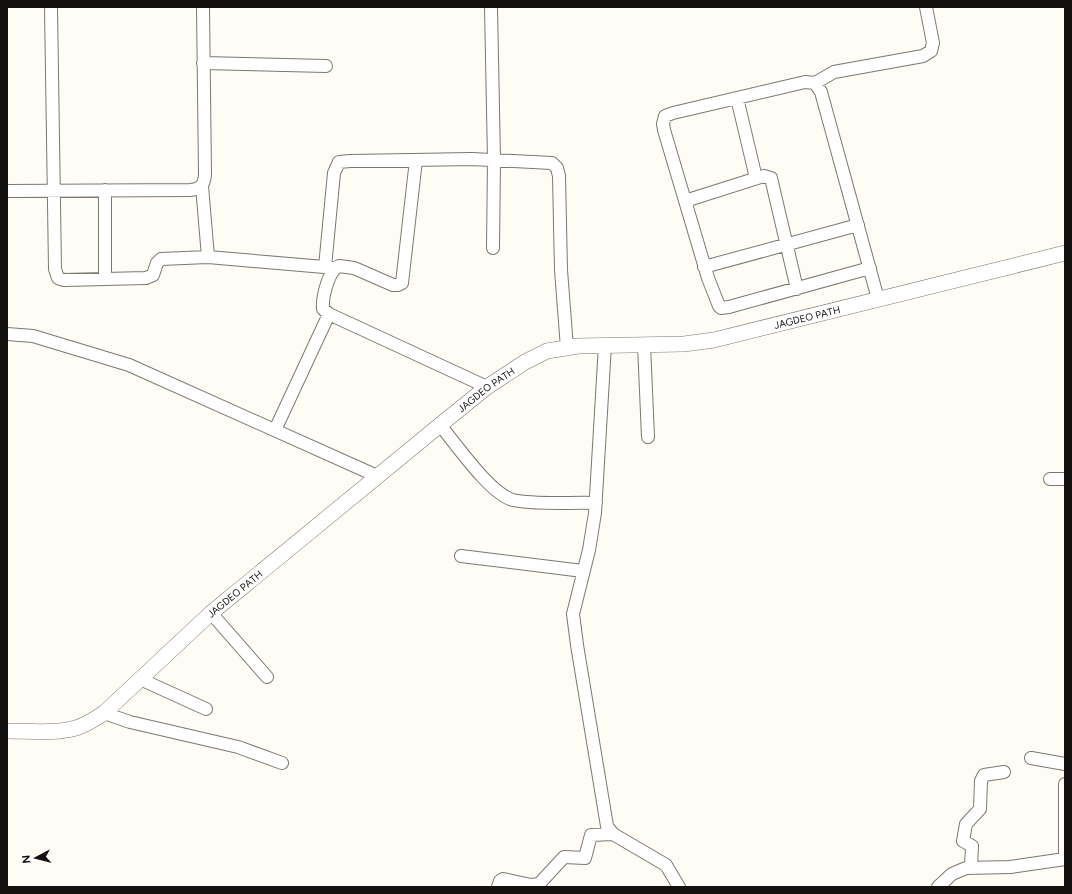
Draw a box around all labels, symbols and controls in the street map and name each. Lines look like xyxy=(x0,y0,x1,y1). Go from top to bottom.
street label: JAGDEO PATH xyxy=(773,303,842,332)
street label: JAGDEO PATH xyxy=(455,365,517,415)
street label: JAGDEO PATH xyxy=(204,568,265,621)
north arrow xyxy=(16,838,56,878)
text: N xyxy=(20,854,34,864)

